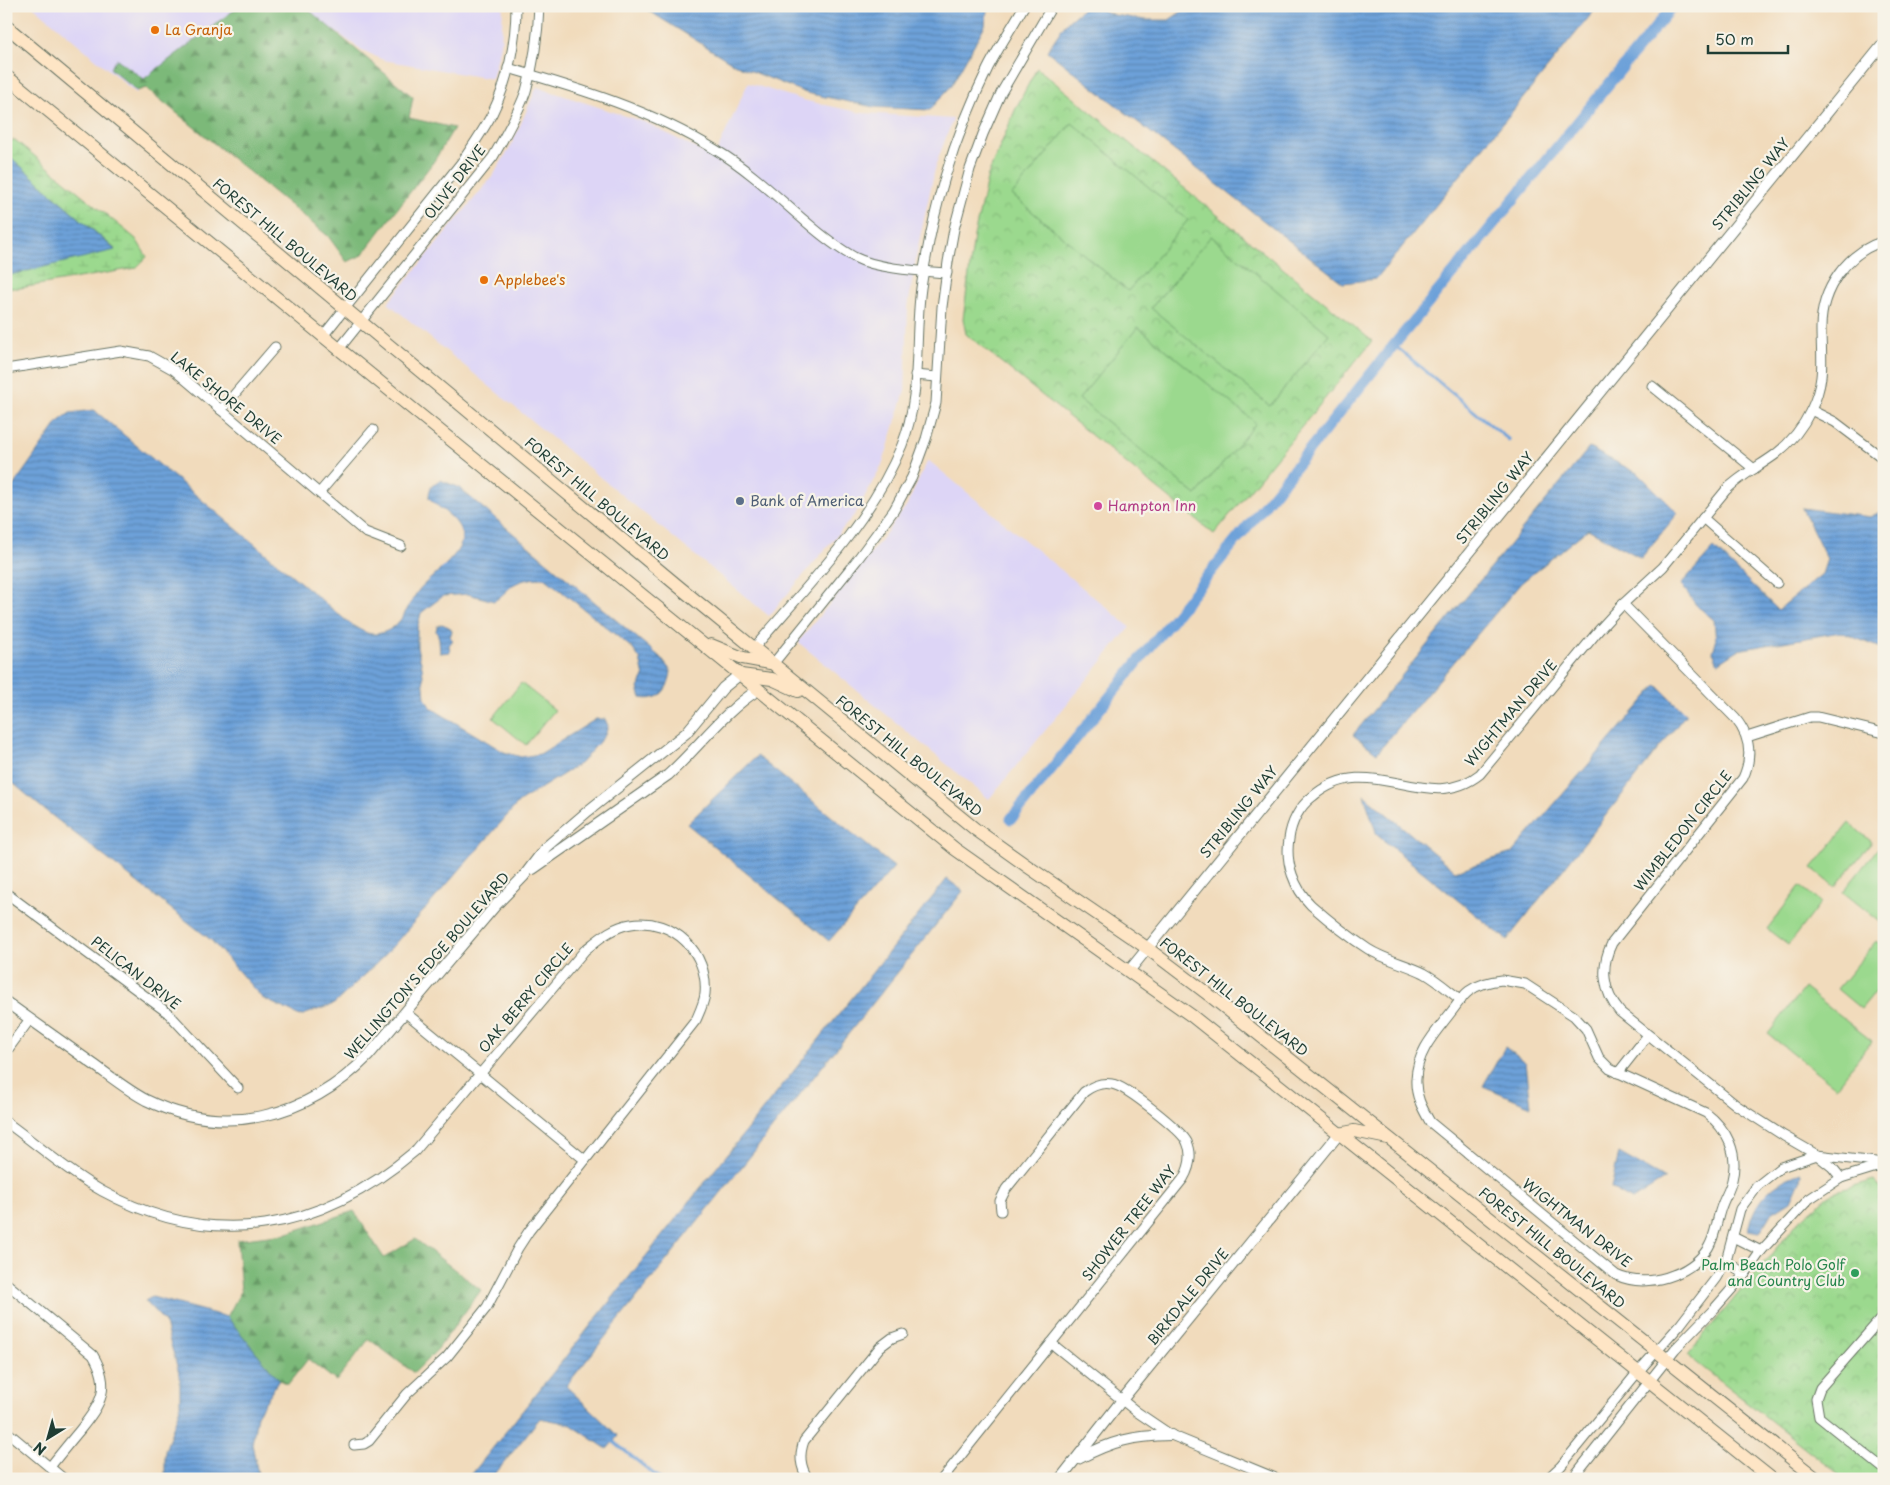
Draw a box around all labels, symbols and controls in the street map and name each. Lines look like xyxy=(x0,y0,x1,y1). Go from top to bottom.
place label: La Granja xyxy=(165,19,232,40)
scale bar xyxy=(1708,22,1788,54)
marker: La Granja xyxy=(149,24,161,36)
text: 50 m xyxy=(1715,27,1754,50)
street label: STRIBLING WAY xyxy=(1707,133,1795,234)
street label: OLIVE DRIVE xyxy=(419,140,491,223)
street label: FOREST HILL BOULEVARD xyxy=(208,173,362,307)
place label: Applebee's xyxy=(494,269,565,290)
marker: Applebee's xyxy=(478,274,490,286)
street label: LAKE SHORE DRIVE xyxy=(166,346,286,449)
street label: FOREST HILL BOULEVARD xyxy=(520,432,674,566)
street label: STRIBLING WAY xyxy=(1451,447,1539,548)
place label: Bank of America xyxy=(750,490,864,511)
marker: Bank of America xyxy=(734,495,746,507)
place label: Hampton Inn xyxy=(1108,495,1196,516)
marker: Hampton Inn xyxy=(1092,500,1104,512)
street label: WIGHTMAN DRIVE xyxy=(1460,655,1562,771)
street label: FOREST HILL BOULEVARD xyxy=(832,690,987,821)
street label: STRIBLING WAY xyxy=(1195,761,1283,862)
street label: WIMBLEDON CIRCLE xyxy=(1629,766,1737,896)
street label: WELLINGTON'S EDGE BOULEVARD xyxy=(339,867,514,1064)
street label: PELICAN DRIVE xyxy=(87,931,186,1014)
street label: FOREST HILL BOULEVARD xyxy=(1156,932,1313,1061)
street label: OAK BERRY CIRCLE xyxy=(473,938,578,1057)
street label: SHOWER TREE WAY xyxy=(1077,1160,1181,1285)
street label: WIGHTMAN DRIVE xyxy=(1518,1173,1637,1272)
street label: FOREST HILL BOULEVARD xyxy=(1475,1182,1630,1313)
street label: BIRKDALE DRIVE xyxy=(1142,1243,1234,1350)
place label: Palm Beach Polo Golf and Country Club xyxy=(1701,1254,1847,1291)
marker: Palm Beach Polo Golf and Country Club xyxy=(1849,1267,1861,1279)
north arrow xyxy=(22,1412,72,1462)
text: N xyxy=(29,1437,51,1461)

